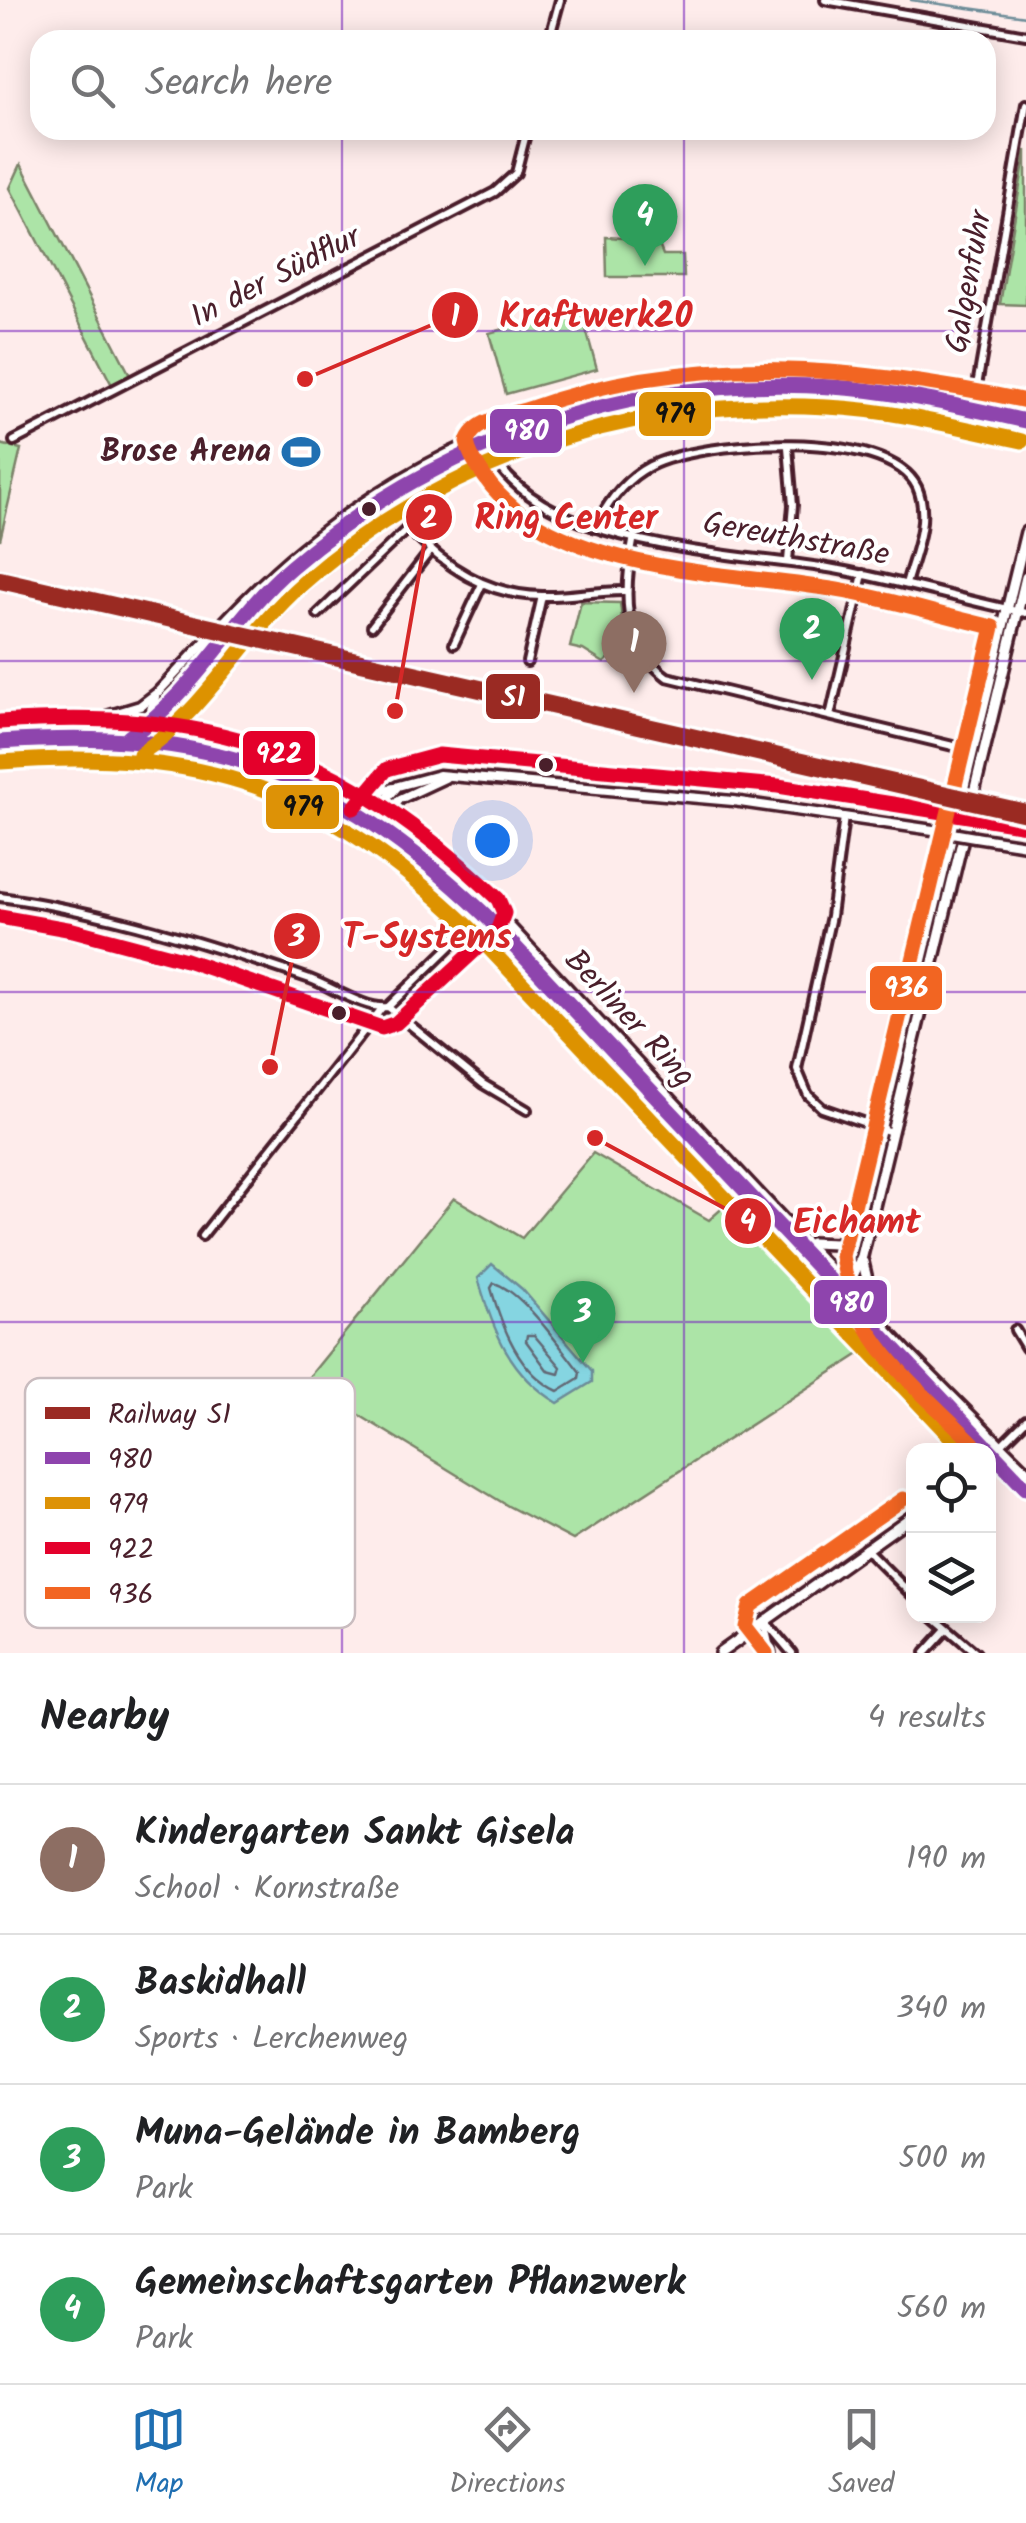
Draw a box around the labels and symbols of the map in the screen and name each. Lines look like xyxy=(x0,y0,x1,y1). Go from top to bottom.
pin: 4 xyxy=(612,184,678,266)
street label: Galgenfuhr xyxy=(932,204,1008,357)
street label: In der Südflur xyxy=(182,212,372,343)
callout: Kraftwerk20 xyxy=(430,283,713,348)
text: Kraftwerk20 xyxy=(500,290,693,346)
text: 1 xyxy=(450,294,460,342)
line badge: 979 xyxy=(637,390,713,438)
text: 979 xyxy=(654,393,696,438)
line badge: 980 xyxy=(488,407,564,455)
text: 980 xyxy=(503,410,549,455)
place label: Brose Arena xyxy=(101,427,271,478)
sports icon: Brose Arena xyxy=(280,431,322,473)
callout: Ring Center xyxy=(404,485,677,550)
text: Ring Center xyxy=(474,492,659,548)
text: 2 xyxy=(420,496,438,544)
unlabelled marker xyxy=(359,499,379,519)
street label: Gereuthstraße xyxy=(699,499,893,581)
pin: 2 xyxy=(780,598,844,680)
pin: 1 xyxy=(602,610,666,693)
line badge: S1 xyxy=(484,672,542,721)
text: S1 xyxy=(501,676,525,721)
line badge: 922 xyxy=(241,729,317,777)
text: 922 xyxy=(256,733,302,778)
unlabelled marker xyxy=(536,755,556,775)
line badge: 979 xyxy=(264,783,341,831)
text: 979 xyxy=(282,786,324,831)
your location xyxy=(467,815,518,866)
callout: T-Systems xyxy=(272,903,532,968)
text: T-Systems xyxy=(342,911,512,967)
text: 3 xyxy=(288,914,305,962)
street label: Berliner Ring xyxy=(551,938,707,1100)
line badge: 936 xyxy=(868,964,944,1012)
text: 936 xyxy=(884,967,928,1012)
unlabelled marker xyxy=(329,1003,349,1023)
callout: Eichamt xyxy=(723,1188,941,1253)
text: Eichamt xyxy=(793,1196,922,1252)
text: 4 xyxy=(740,1199,756,1247)
line badge: 980 xyxy=(812,1278,889,1326)
pin: 3 xyxy=(550,1280,616,1363)
text: 980 xyxy=(828,1282,874,1327)
legend xyxy=(25,1378,355,1628)
text: Railway S1 xyxy=(108,1393,231,1438)
text: 980 xyxy=(108,1438,153,1483)
text: 979 xyxy=(108,1483,149,1528)
text: 922 xyxy=(108,1528,154,1573)
text: 936 xyxy=(108,1573,153,1618)

